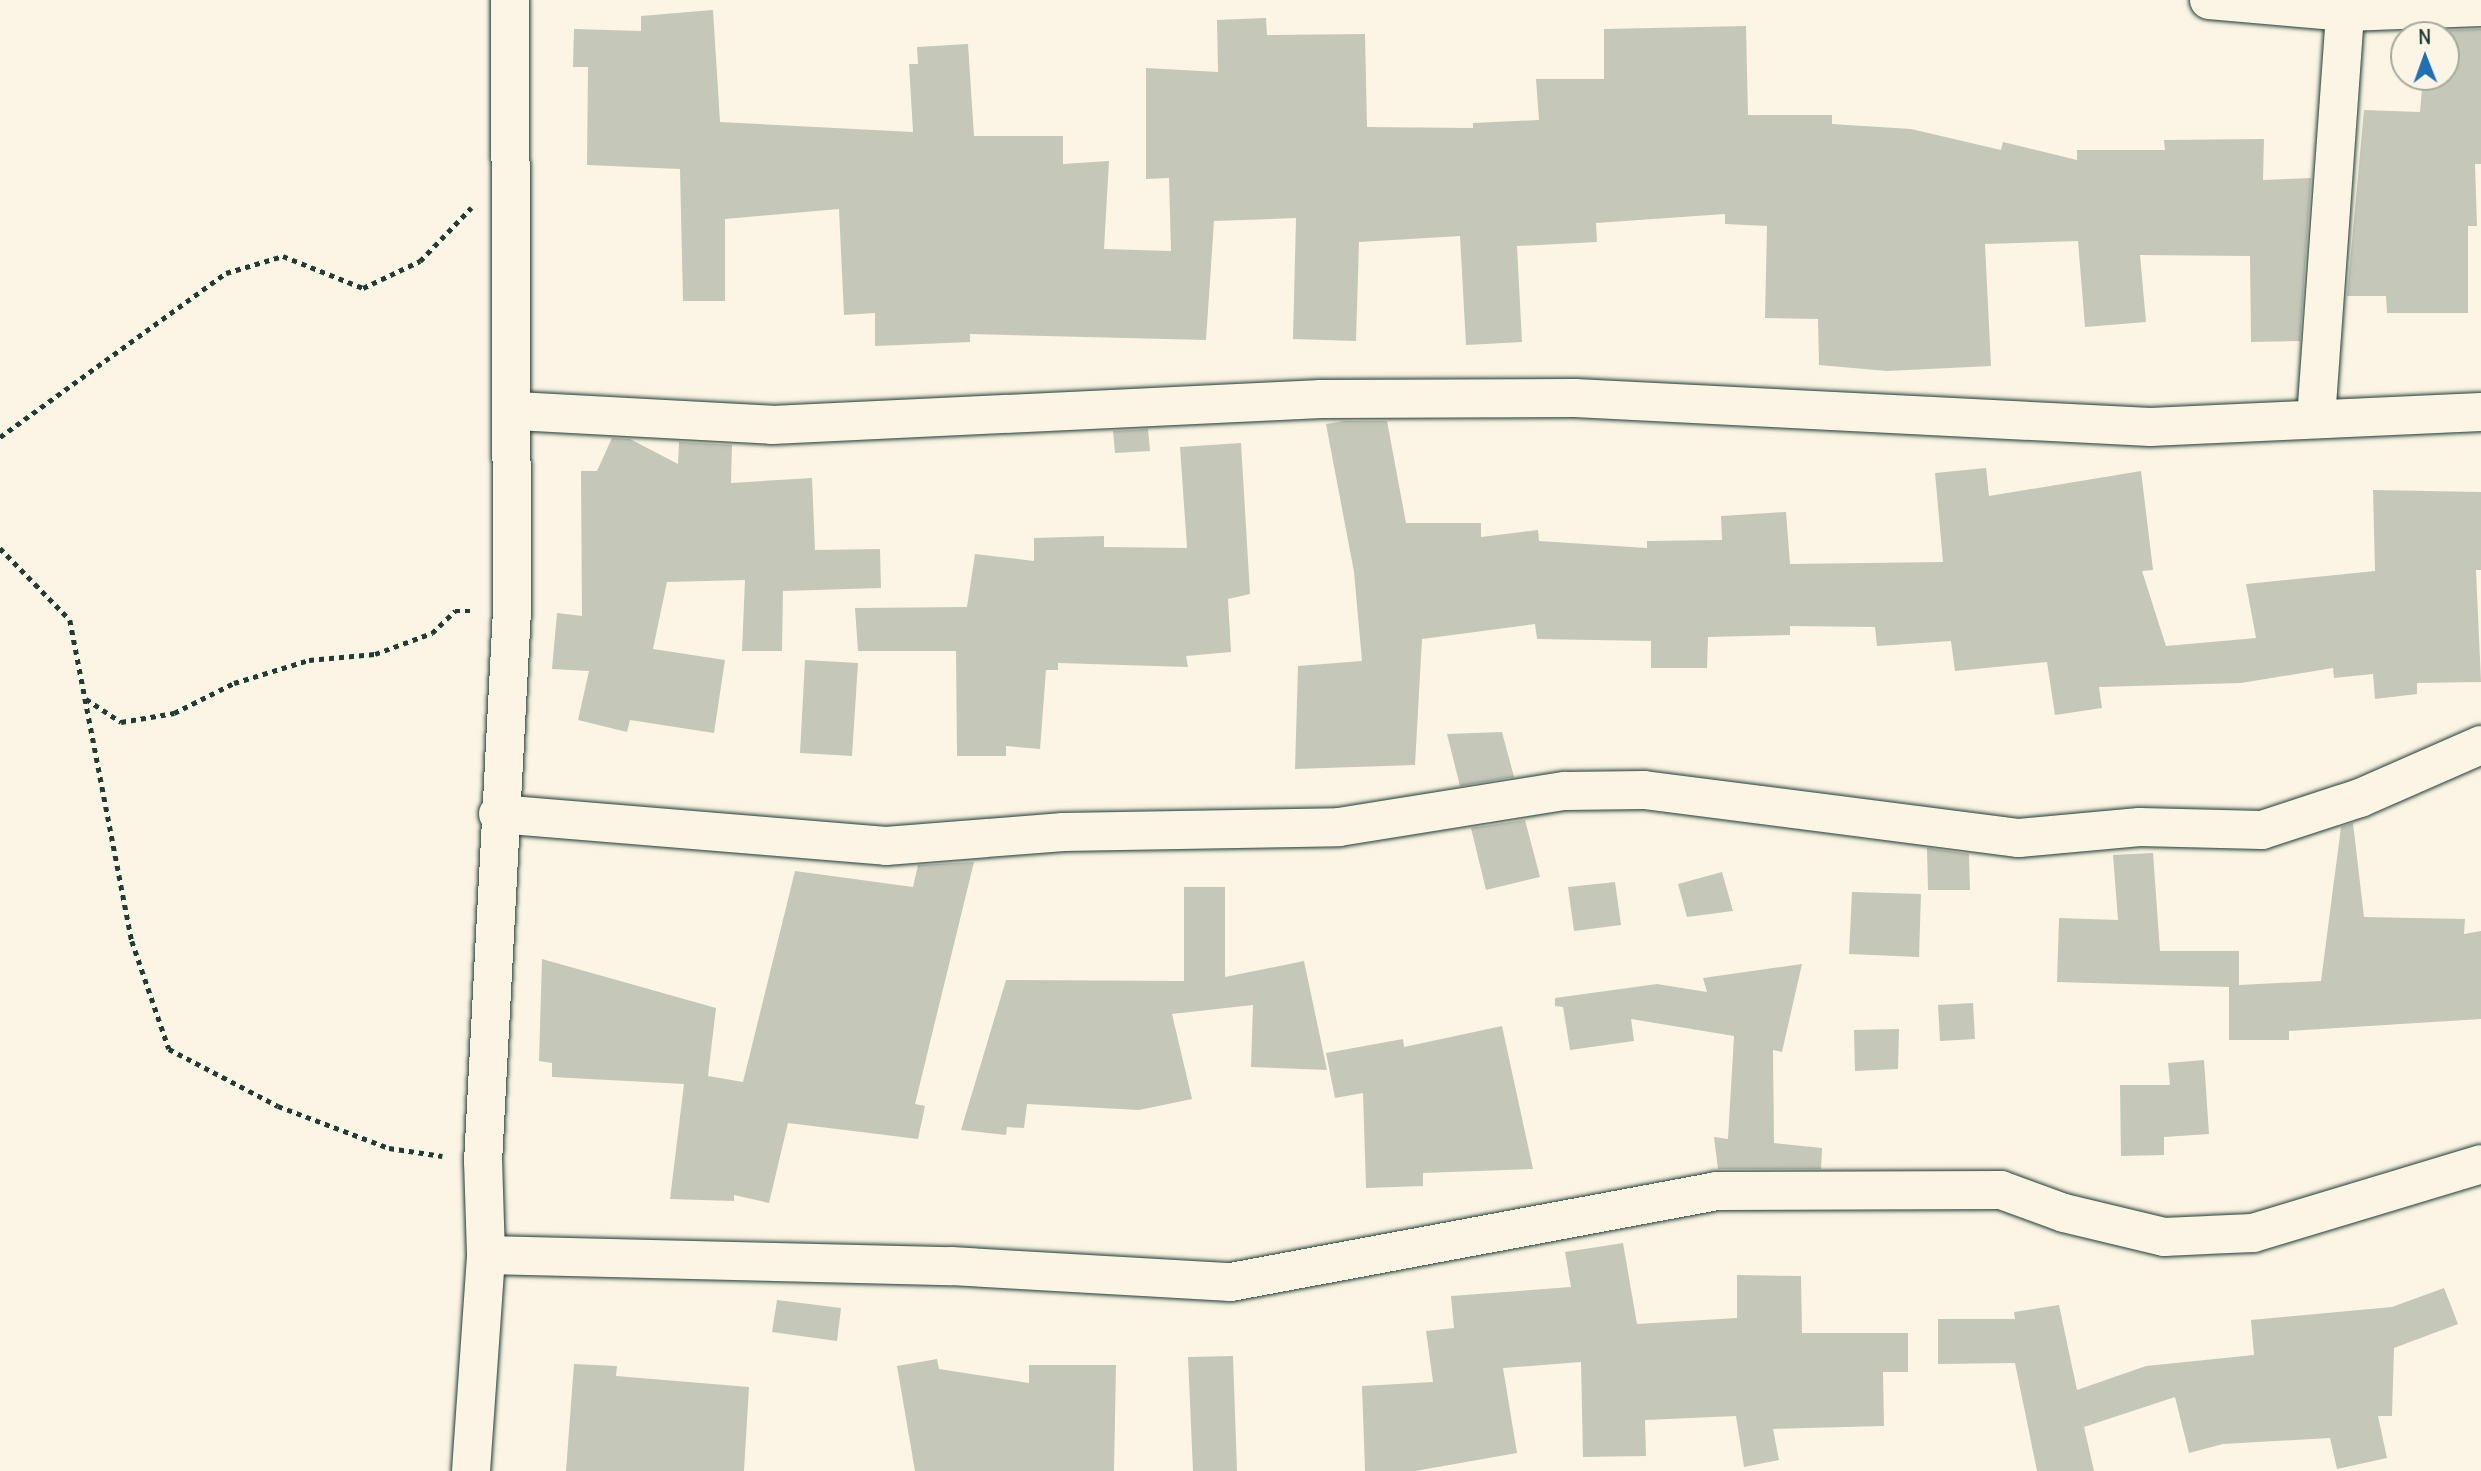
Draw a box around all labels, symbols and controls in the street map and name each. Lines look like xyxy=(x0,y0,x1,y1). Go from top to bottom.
north arrow xyxy=(2390,21,2460,91)
text: N xyxy=(2418,25,2431,49)

